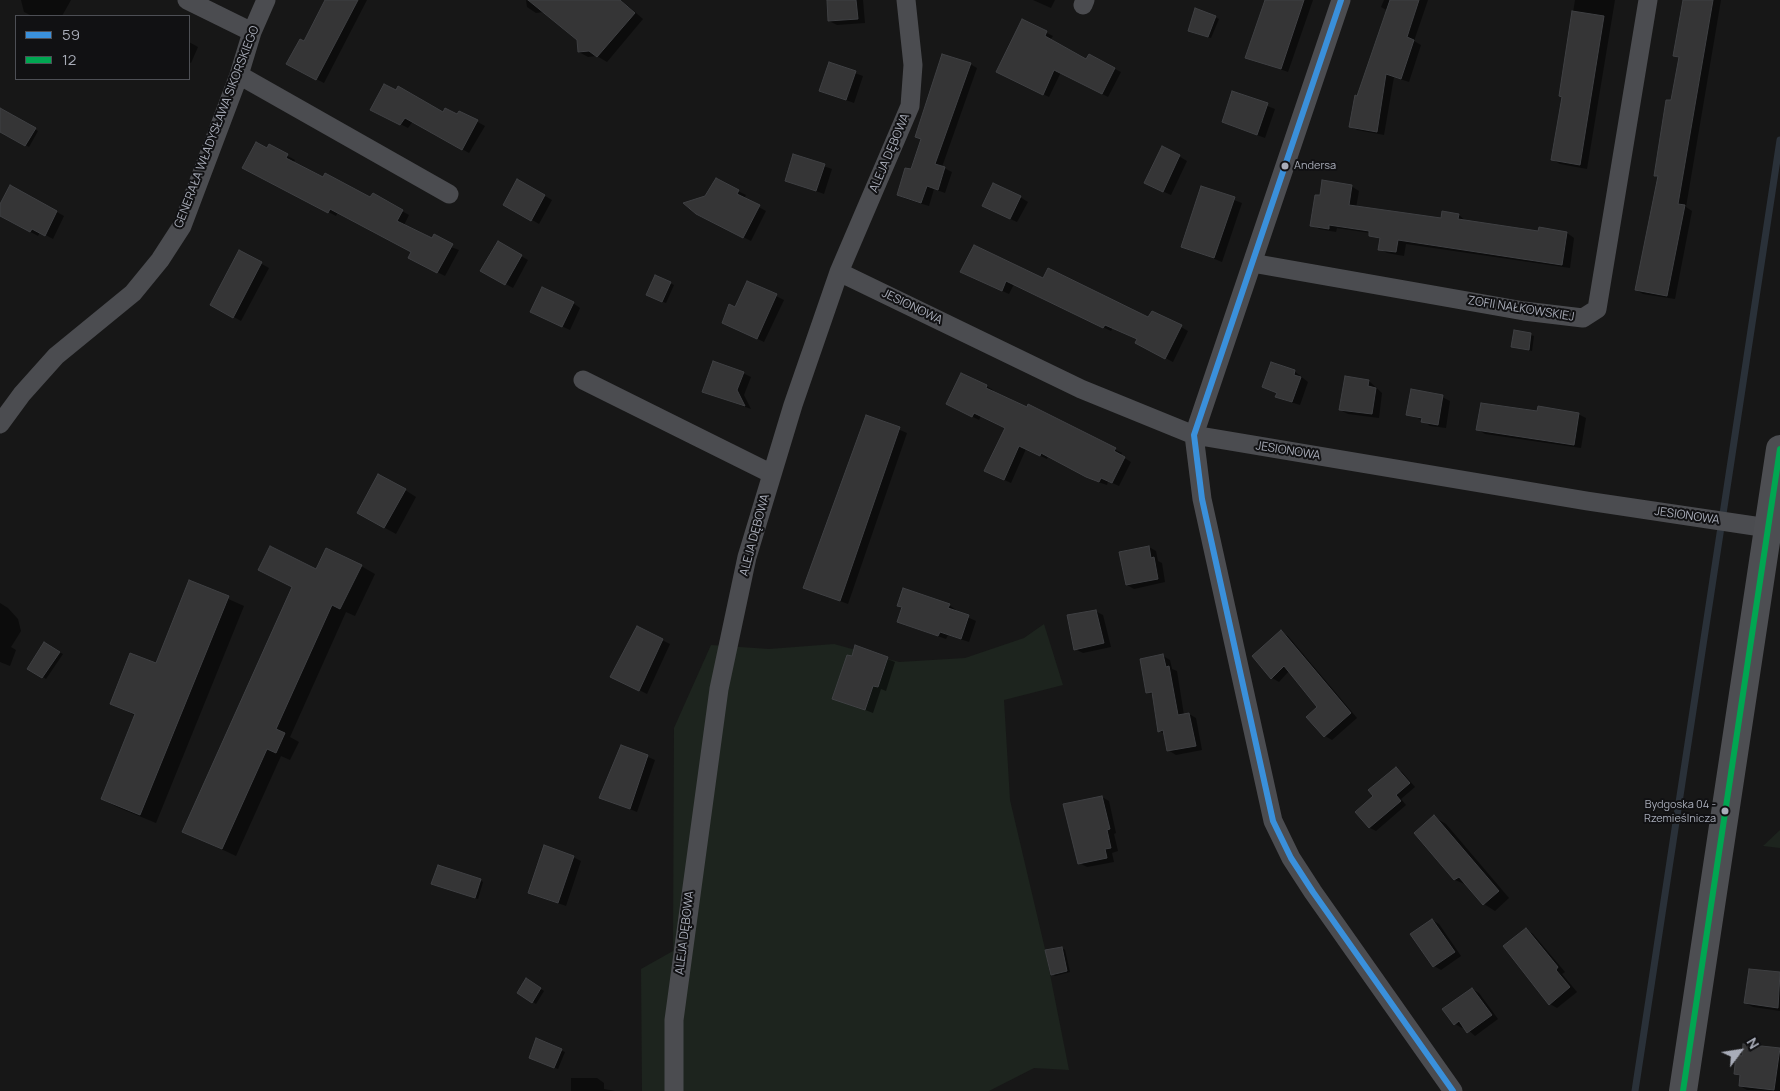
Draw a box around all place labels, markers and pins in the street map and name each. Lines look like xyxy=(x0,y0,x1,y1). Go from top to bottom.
place label: Andersa xyxy=(1294,159,1336,173)
marker: Andersa xyxy=(1280,161,1290,171)
place label: Bydgoska 04 - Rzemieślnicza xyxy=(1644,798,1716,824)
marker: Bydgoska 04 - Rzemieślnicza xyxy=(1720,806,1730,816)

